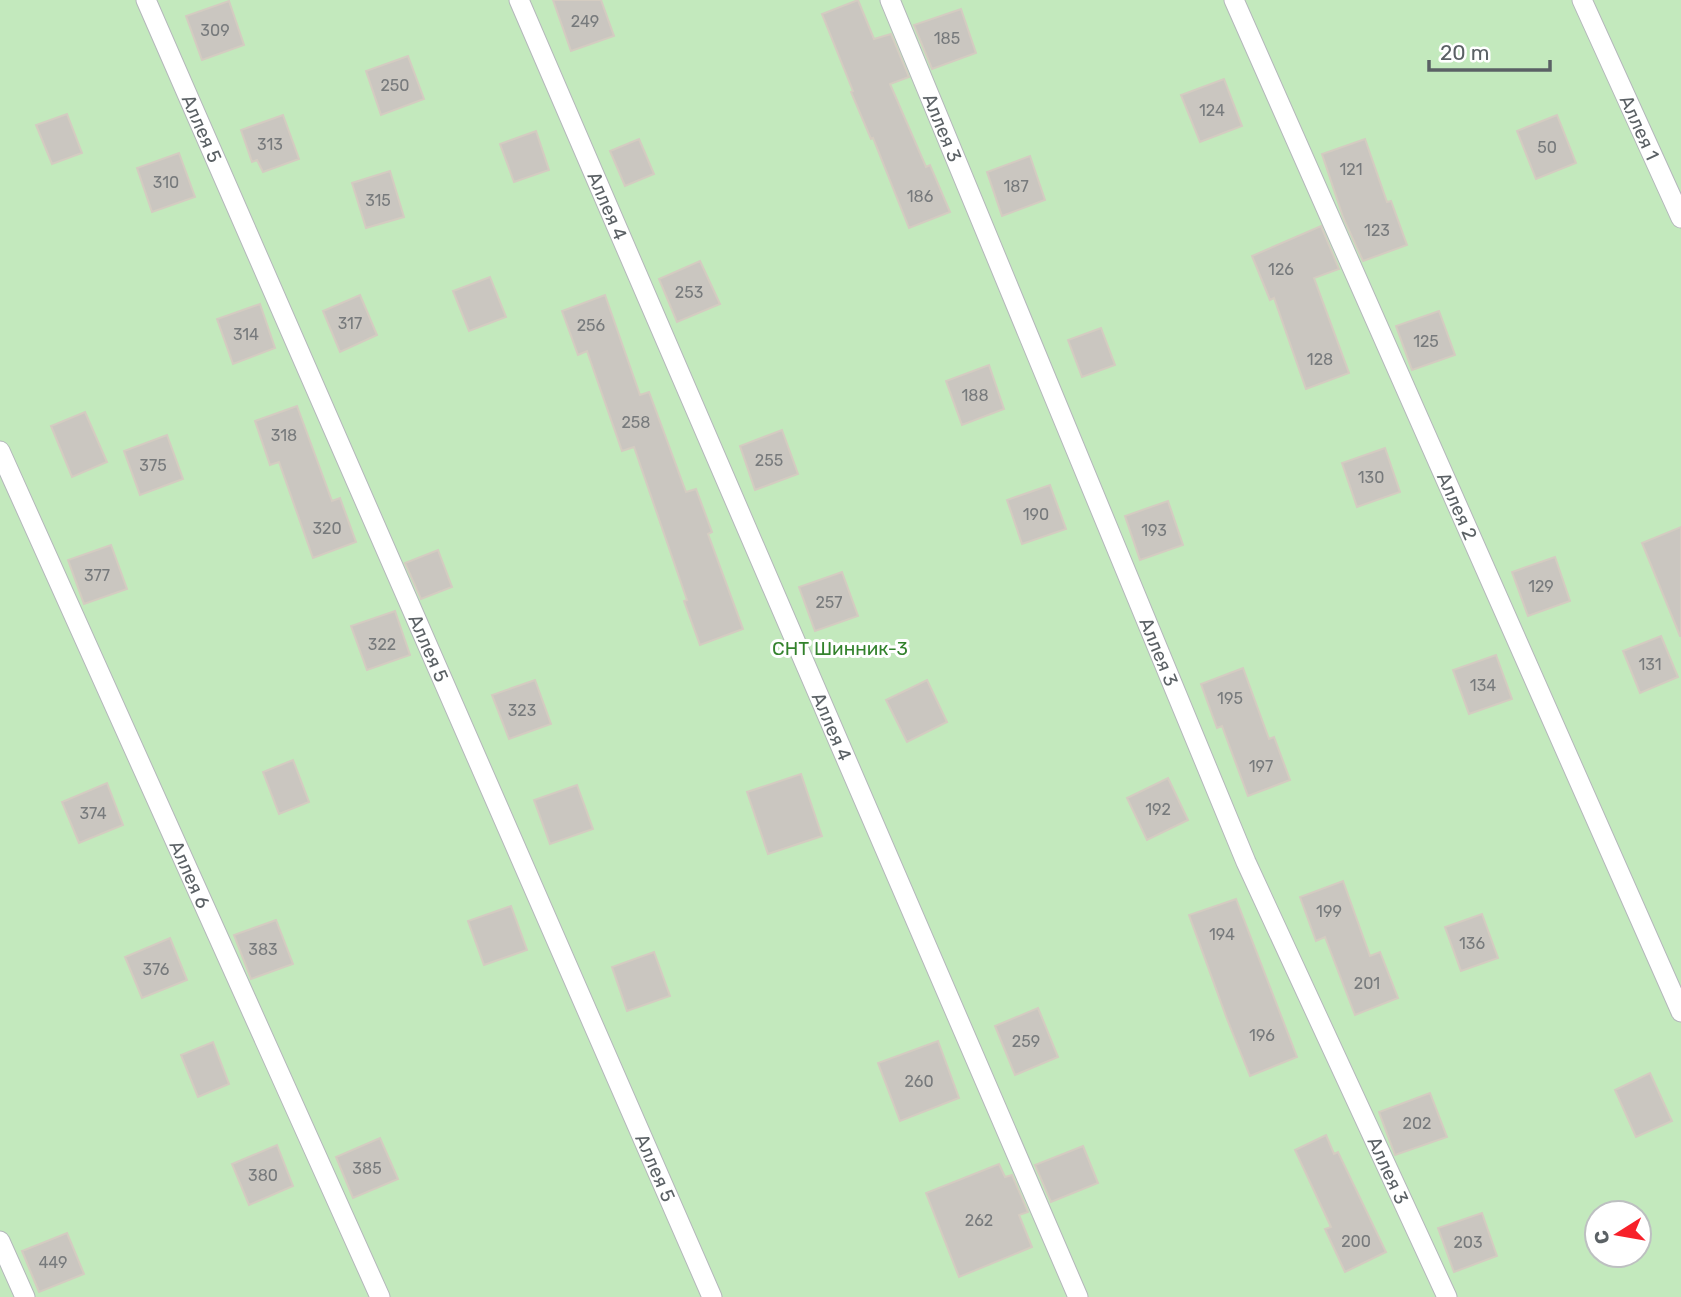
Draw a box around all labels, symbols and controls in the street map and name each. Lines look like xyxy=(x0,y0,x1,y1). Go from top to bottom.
house number: 249 xyxy=(571,12,599,31)
house number: 309 xyxy=(200,21,230,40)
scale bar xyxy=(1429,28,1550,72)
house number: 185 xyxy=(934,29,960,48)
text: 20 m xyxy=(1440,40,1489,65)
house number: 250 xyxy=(380,76,410,95)
street label: Аллея 3 xyxy=(918,90,967,165)
street label: Аллея 5 xyxy=(177,91,227,166)
street label: Аллея 1 xyxy=(1615,91,1665,163)
house number: 124 xyxy=(1199,101,1225,120)
house number: 313 xyxy=(257,135,283,154)
house number: 50 xyxy=(1537,138,1557,157)
house number: 121 xyxy=(1339,160,1363,179)
street label: Аллея 4 xyxy=(583,168,633,244)
house number: 310 xyxy=(153,173,179,192)
house number: 187 xyxy=(1003,177,1029,196)
house number: 186 xyxy=(907,187,934,206)
house number: 315 xyxy=(365,191,391,210)
house number: 123 xyxy=(1364,221,1390,240)
house number: 126 xyxy=(1268,260,1294,279)
house number: 253 xyxy=(675,283,703,302)
house number: 317 xyxy=(338,314,362,333)
house number: 256 xyxy=(577,316,606,335)
house number: 314 xyxy=(233,325,259,344)
house number: 125 xyxy=(1413,332,1439,351)
house number: 128 xyxy=(1307,350,1333,369)
house number: 188 xyxy=(961,386,989,405)
house number: 258 xyxy=(621,413,651,432)
house number: 318 xyxy=(271,426,297,445)
house number: 255 xyxy=(755,451,783,470)
house number: 375 xyxy=(139,456,167,475)
house number: 130 xyxy=(1358,468,1384,487)
street label: Аллея 2 xyxy=(1432,468,1482,543)
house number: 190 xyxy=(1023,505,1049,524)
house number: 320 xyxy=(312,519,342,538)
house number: 193 xyxy=(1141,521,1167,540)
house number: 377 xyxy=(84,566,110,585)
house number: 129 xyxy=(1528,577,1554,596)
house number: 257 xyxy=(815,593,843,612)
street label: Аллея 5 xyxy=(404,611,454,685)
street label: Аллея 3 xyxy=(1135,614,1183,689)
house number: 322 xyxy=(368,635,396,654)
park label: СНТ Шинник-3 xyxy=(772,637,908,660)
house number: 131 xyxy=(1638,655,1662,674)
house number: 134 xyxy=(1470,676,1496,695)
street label: Аллея 4 xyxy=(807,689,857,764)
house number: 195 xyxy=(1217,689,1243,708)
house number: 323 xyxy=(508,701,536,720)
house number: 197 xyxy=(1249,757,1273,776)
house number: 192 xyxy=(1145,800,1171,819)
house number: 374 xyxy=(79,804,107,823)
street label: Аллея 6 xyxy=(165,837,215,912)
house number: 199 xyxy=(1316,902,1342,921)
house number: 194 xyxy=(1209,925,1235,944)
house number: 136 xyxy=(1459,934,1485,953)
house number: 383 xyxy=(248,940,278,959)
house number: 376 xyxy=(143,960,170,979)
house number: 201 xyxy=(1354,974,1380,993)
house number: 196 xyxy=(1249,1026,1275,1045)
house number: 259 xyxy=(1012,1032,1040,1051)
house number: 260 xyxy=(904,1072,934,1091)
house number: 202 xyxy=(1403,1114,1431,1133)
street label: Аллея 5 xyxy=(631,1130,680,1205)
street label: Аллея 3 xyxy=(1363,1133,1414,1208)
house number: 385 xyxy=(352,1159,382,1178)
house number: 380 xyxy=(248,1166,278,1185)
north arrow xyxy=(1583,1199,1653,1269)
house number: 262 xyxy=(965,1211,993,1230)
text: С xyxy=(1589,1228,1614,1246)
house number: 200 xyxy=(1341,1232,1371,1251)
house number: 203 xyxy=(1453,1233,1483,1252)
house number: 449 xyxy=(38,1253,68,1272)

